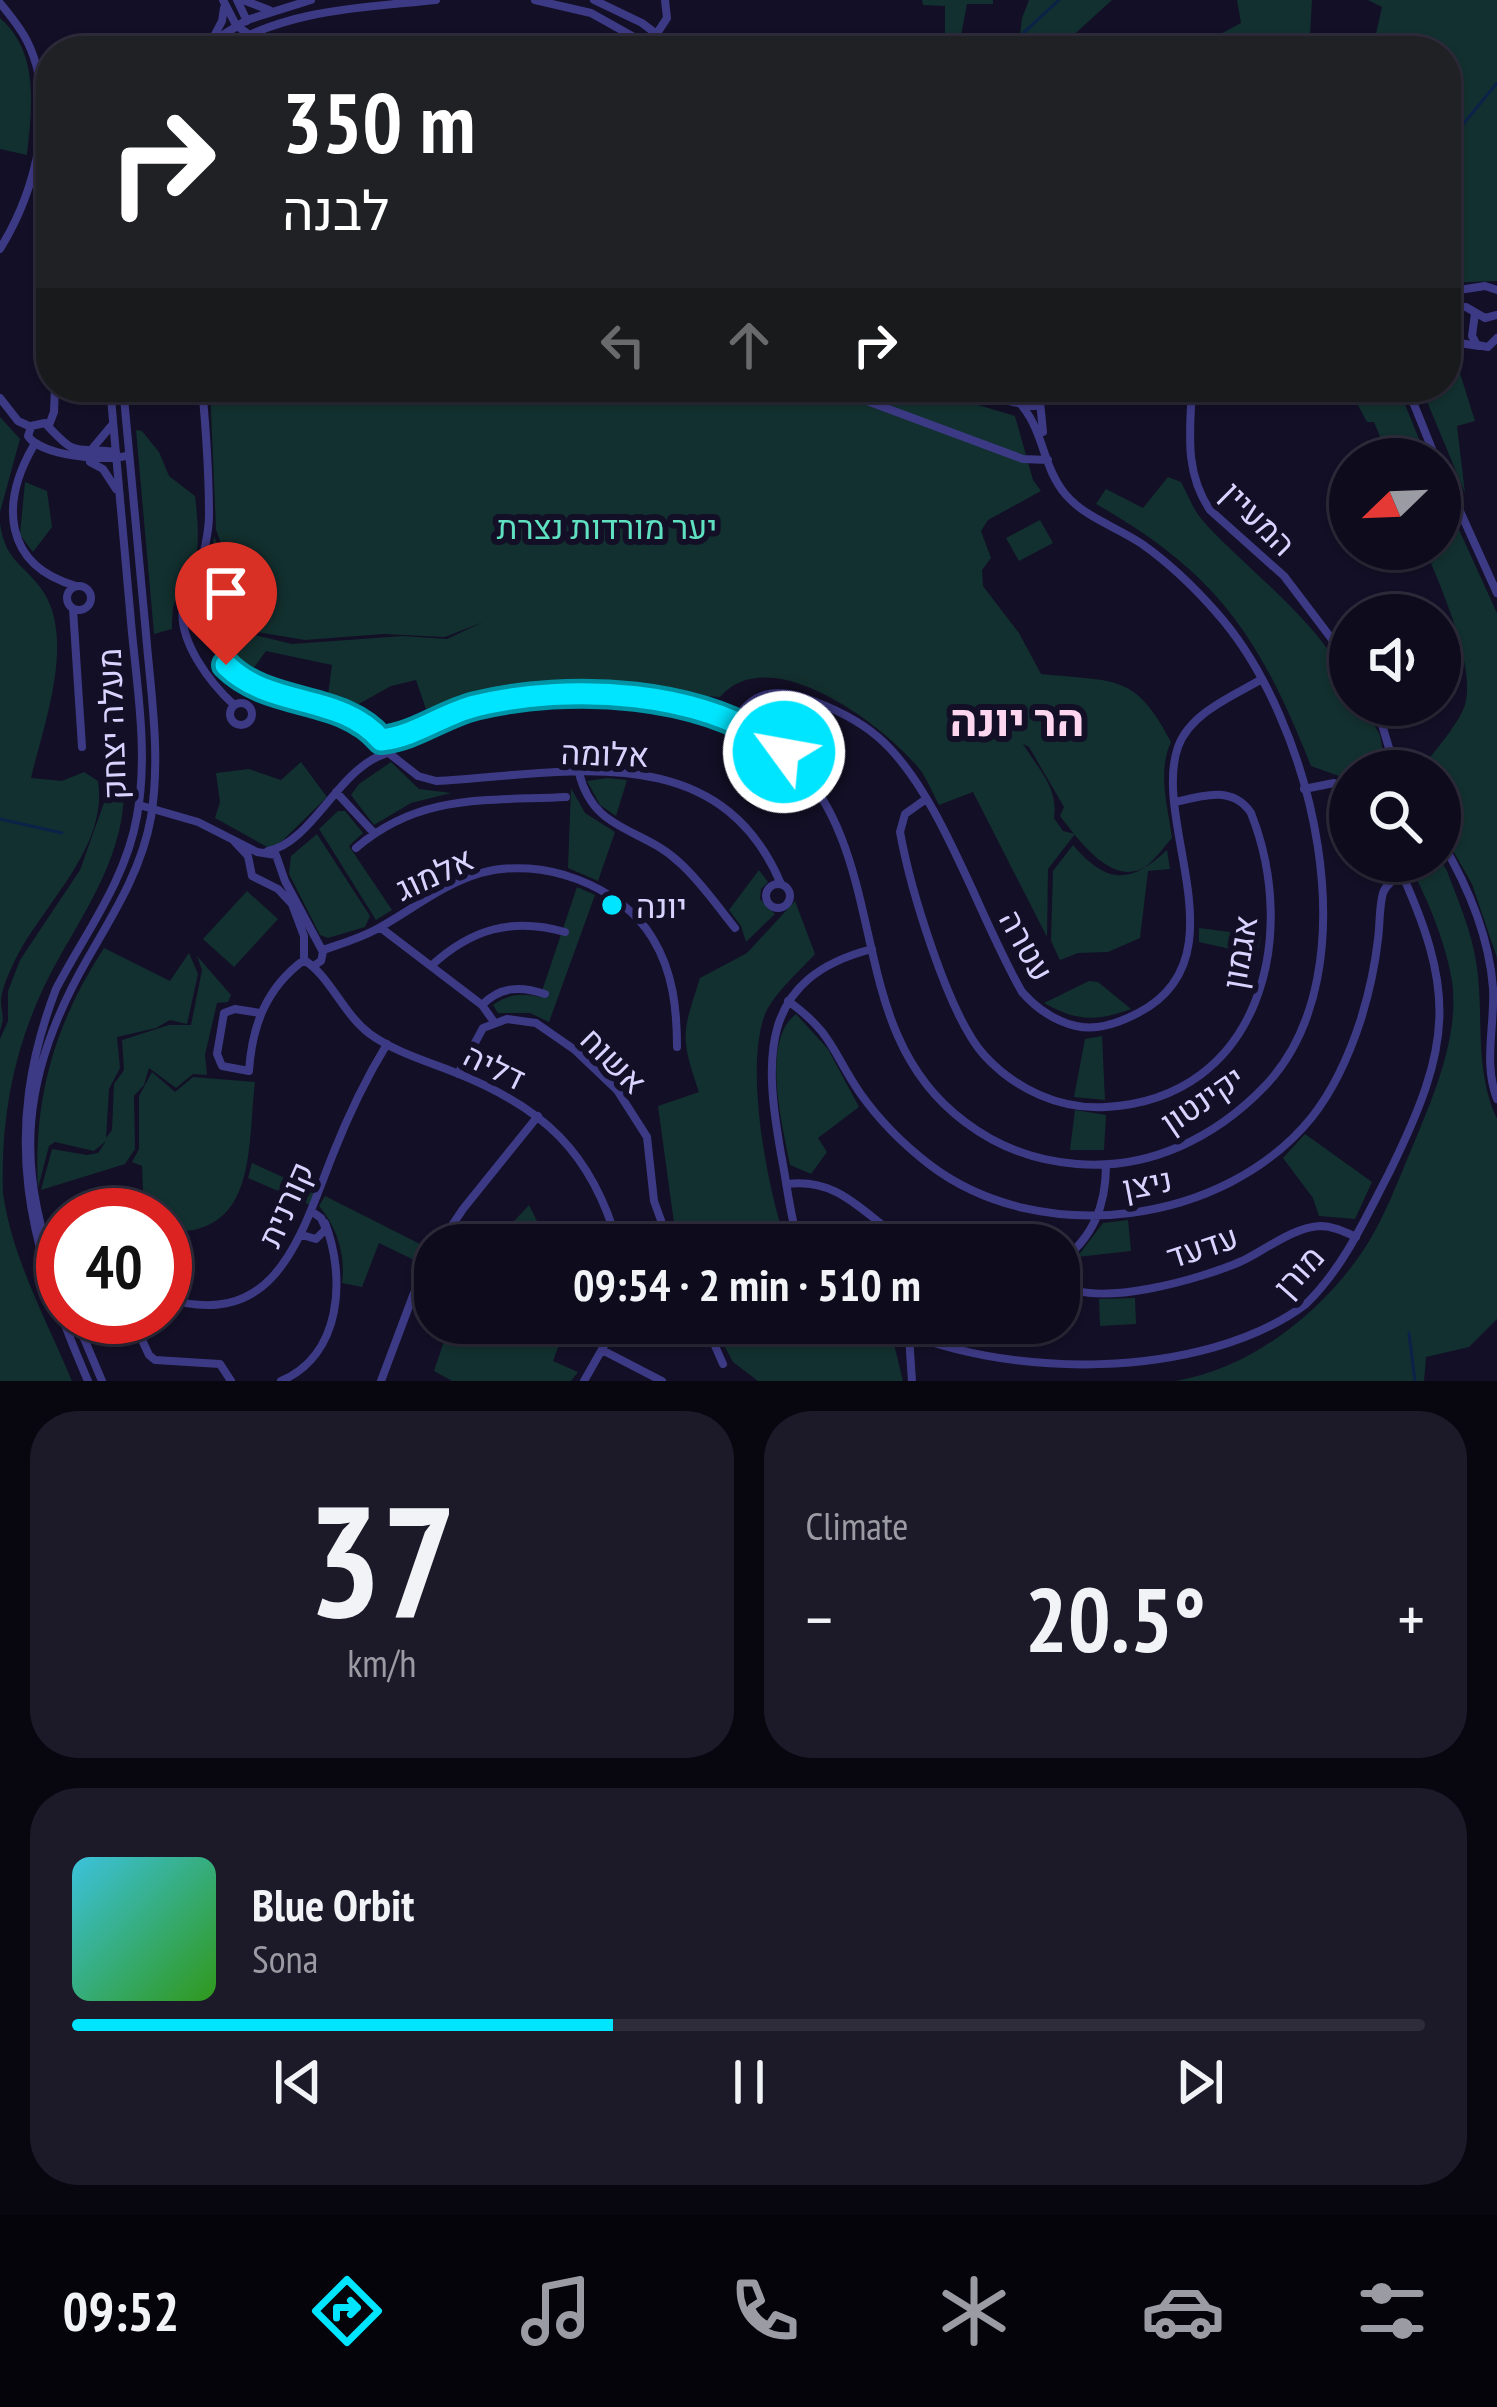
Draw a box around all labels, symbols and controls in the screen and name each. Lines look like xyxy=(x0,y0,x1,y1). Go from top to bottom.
text: 350 m xyxy=(282,67,475,176)
icon: right xyxy=(84,84,240,240)
text: לבנה xyxy=(282,175,390,245)
icon: left xyxy=(590,312,656,378)
icon: ahead xyxy=(716,312,782,378)
icon: right xyxy=(842,312,908,378)
north arrow xyxy=(1329,438,1461,570)
map controls xyxy=(1329,438,1461,882)
street label: המעיין xyxy=(1212,471,1306,565)
park label: יער מורדות נצרת xyxy=(497,505,717,548)
pin xyxy=(175,542,277,665)
icon: arrive xyxy=(193,560,259,626)
button: sound xyxy=(1329,594,1461,726)
street label: מעלה יצחק xyxy=(87,647,135,801)
position arrow xyxy=(721,689,847,815)
district label: הר יונה xyxy=(950,690,1084,748)
street label: אלומה xyxy=(560,730,650,776)
button: search xyxy=(1329,750,1461,882)
street label: אלמוג xyxy=(388,836,480,910)
place label: יונה xyxy=(636,884,687,927)
marker: יונה xyxy=(599,892,625,918)
street label: עטרה xyxy=(990,902,1064,988)
street label: אגמון xyxy=(1211,912,1267,992)
street label: אשוח xyxy=(572,1018,656,1102)
street label: דליה xyxy=(457,1033,533,1099)
street label: יקינטון xyxy=(1152,1055,1252,1143)
street label: קורנית xyxy=(247,1155,323,1253)
street label: ניצן xyxy=(1119,1157,1175,1209)
speed limit sign: 40 xyxy=(36,1188,192,1344)
street label: עדעד xyxy=(1161,1214,1243,1278)
street label: מורן xyxy=(1263,1236,1333,1306)
text: 09:54 · 2 min · 510 m xyxy=(573,1255,921,1313)
text: 37 xyxy=(307,1458,456,1660)
text: Climate xyxy=(806,1500,908,1551)
text: 20.5° xyxy=(1025,1560,1206,1677)
text: − xyxy=(806,1576,833,1661)
text: + xyxy=(1398,1576,1425,1661)
text: km/h xyxy=(347,1637,416,1688)
text: Blue Orbit xyxy=(252,1875,414,1933)
text: Sona xyxy=(252,1933,318,1984)
icon: previous xyxy=(265,2049,331,2115)
icon: pause xyxy=(716,2049,782,2115)
icon: next xyxy=(1167,2049,1233,2115)
icon: directions xyxy=(305,2269,389,2353)
icon: music xyxy=(514,2269,598,2353)
icon: phone xyxy=(723,2269,807,2353)
icon: climate xyxy=(932,2269,1016,2353)
icon: car xyxy=(1141,2269,1225,2353)
icon: filters xyxy=(1350,2269,1434,2353)
text: 09:52 xyxy=(63,2276,179,2346)

